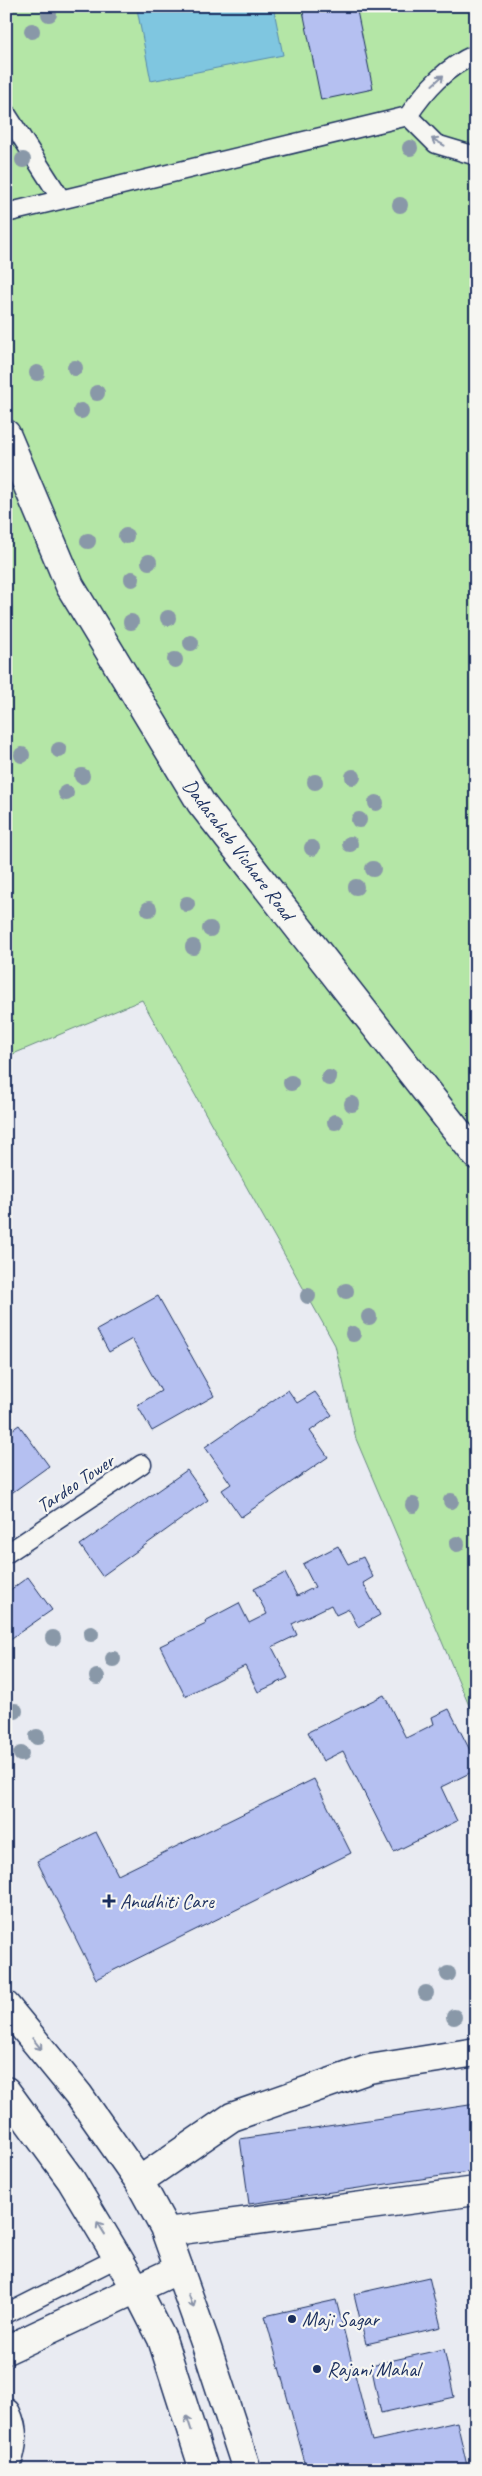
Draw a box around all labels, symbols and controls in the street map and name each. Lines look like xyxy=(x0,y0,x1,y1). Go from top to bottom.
one-way arrow xyxy=(431,74,444,86)
one-way arrow xyxy=(431,137,446,147)
street label: Dadasaheb Vichare Road xyxy=(177,774,302,927)
street label: Tardeo Tower xyxy=(32,1447,120,1518)
place label: Anudhiti Care xyxy=(120,1889,215,1914)
marker: Anudhiti Care xyxy=(102,1894,116,1908)
one-way arrow xyxy=(32,2037,43,2050)
one-way arrow xyxy=(96,2222,106,2236)
one-way arrow xyxy=(186,2293,196,2309)
place label: Maji Sagar xyxy=(302,2307,381,2332)
marker: Maji Sagar xyxy=(286,2313,298,2325)
place label: Rajani Mahal xyxy=(327,2357,423,2382)
marker: Rajani Mahal xyxy=(311,2363,323,2375)
one-way arrow xyxy=(184,2416,194,2432)

